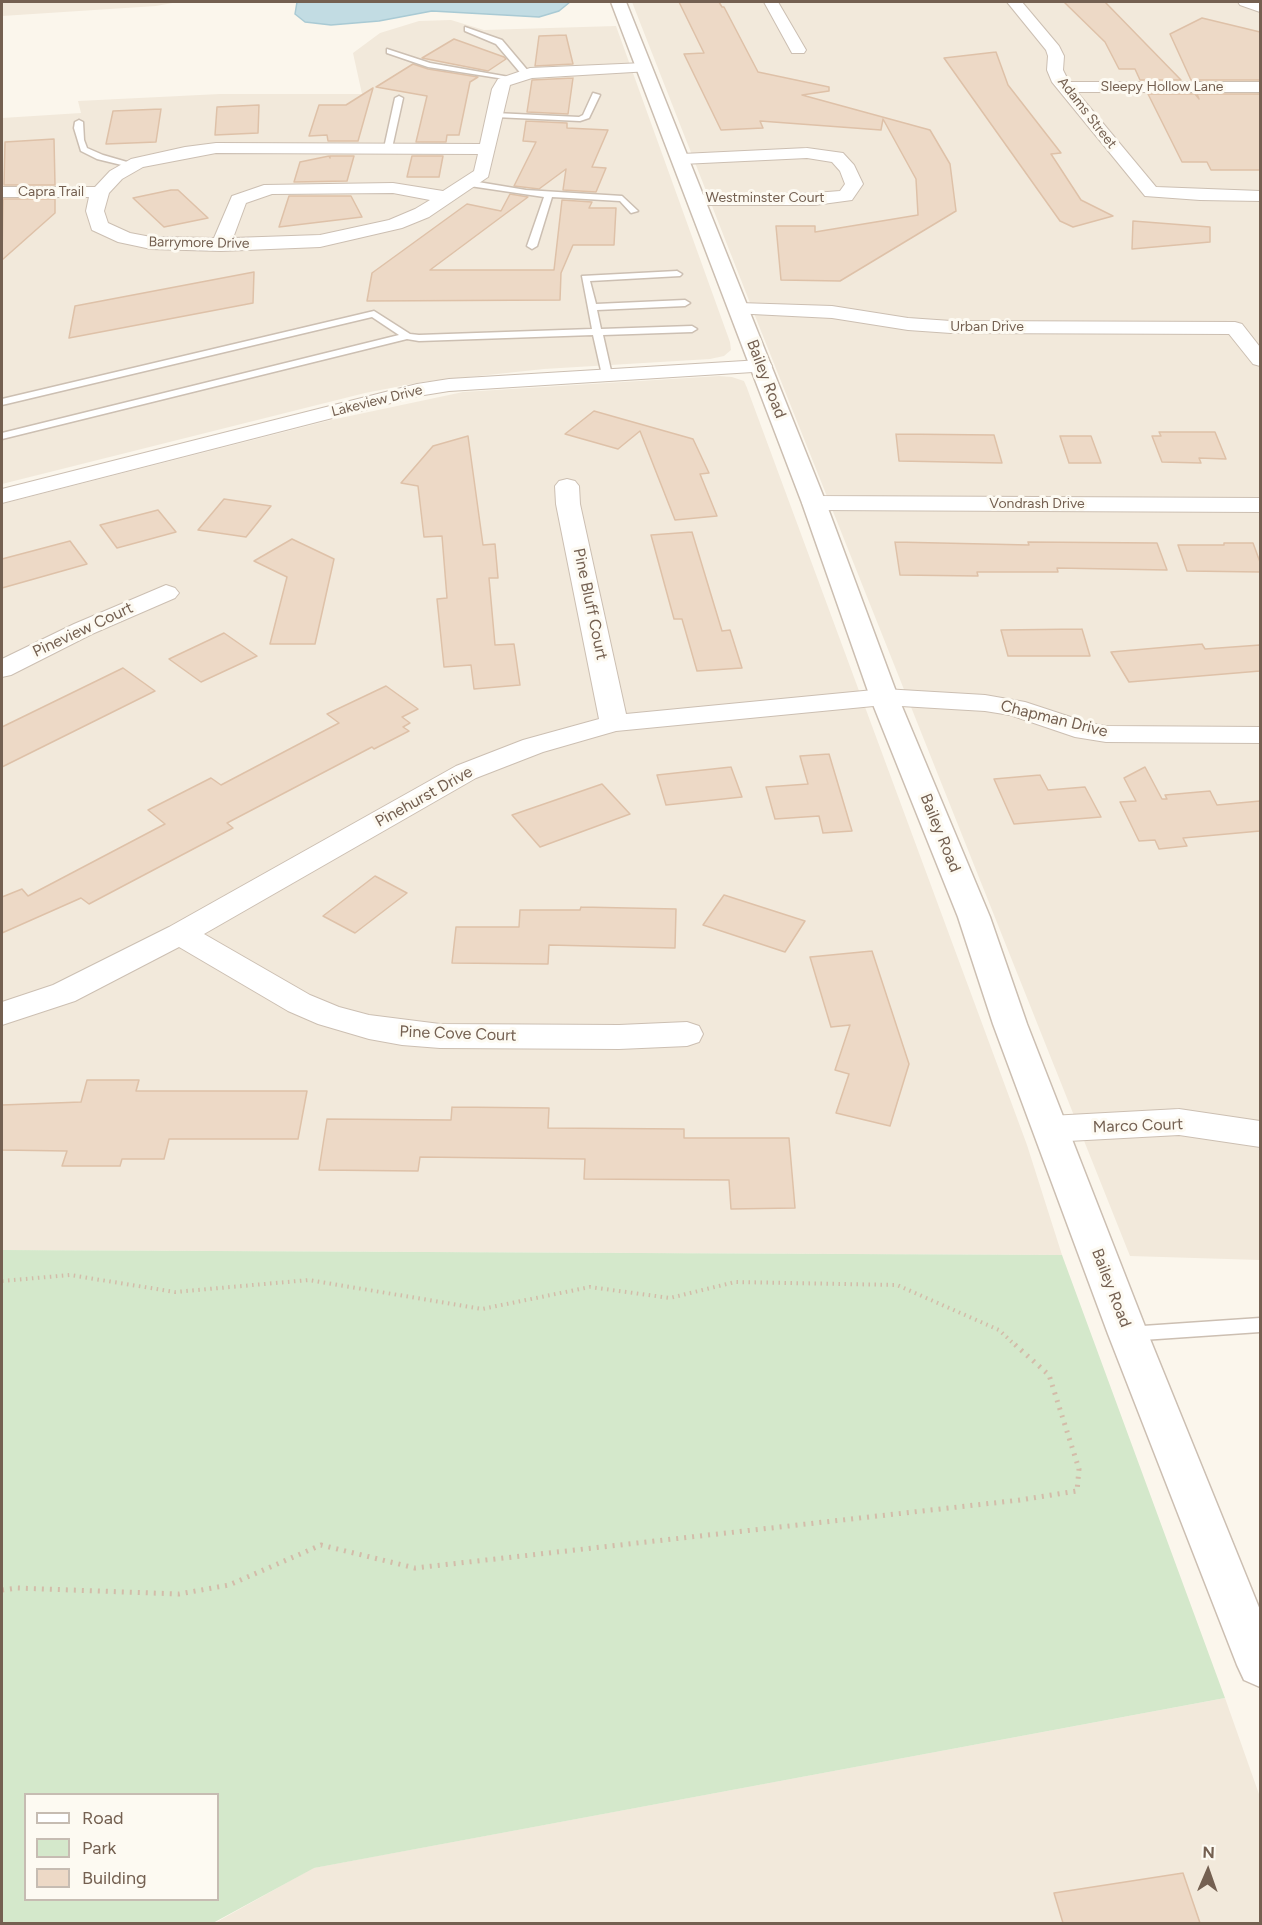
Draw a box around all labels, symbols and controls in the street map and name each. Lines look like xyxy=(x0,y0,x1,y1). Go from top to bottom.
street label: Adams Street xyxy=(1054,74,1120,152)
street label: Sleepy Hollow Lane xyxy=(1101,79,1223,95)
street label: Capra Trail xyxy=(18,184,84,200)
street label: Westminster Court xyxy=(706,190,824,206)
street label: Barrymore Drive xyxy=(148,234,250,252)
street label: Urban Drive xyxy=(950,319,1024,335)
street label: Bailey Road xyxy=(742,337,790,421)
street label: Lakeview Drive xyxy=(330,382,424,420)
street label: Vondrash Drive xyxy=(989,496,1085,512)
street label: Pine Bluff Court xyxy=(569,546,611,662)
street label: Pineview Court xyxy=(30,598,136,662)
street label: Chapman Drive xyxy=(998,696,1110,742)
street label: Pinehurst Drive xyxy=(372,762,476,832)
street label: Bailey Road xyxy=(916,791,964,875)
street label: Pine Cove Court xyxy=(399,1022,517,1046)
street label: Marco Court xyxy=(1093,1115,1183,1137)
street label: Bailey Road xyxy=(1087,1246,1135,1330)
legend xyxy=(24,1793,219,1901)
text: Road xyxy=(82,1807,123,1829)
text: Park xyxy=(82,1837,116,1859)
north arrow xyxy=(1178,1841,1238,1901)
text: N xyxy=(1202,1843,1215,1862)
text: Building xyxy=(82,1867,147,1889)

